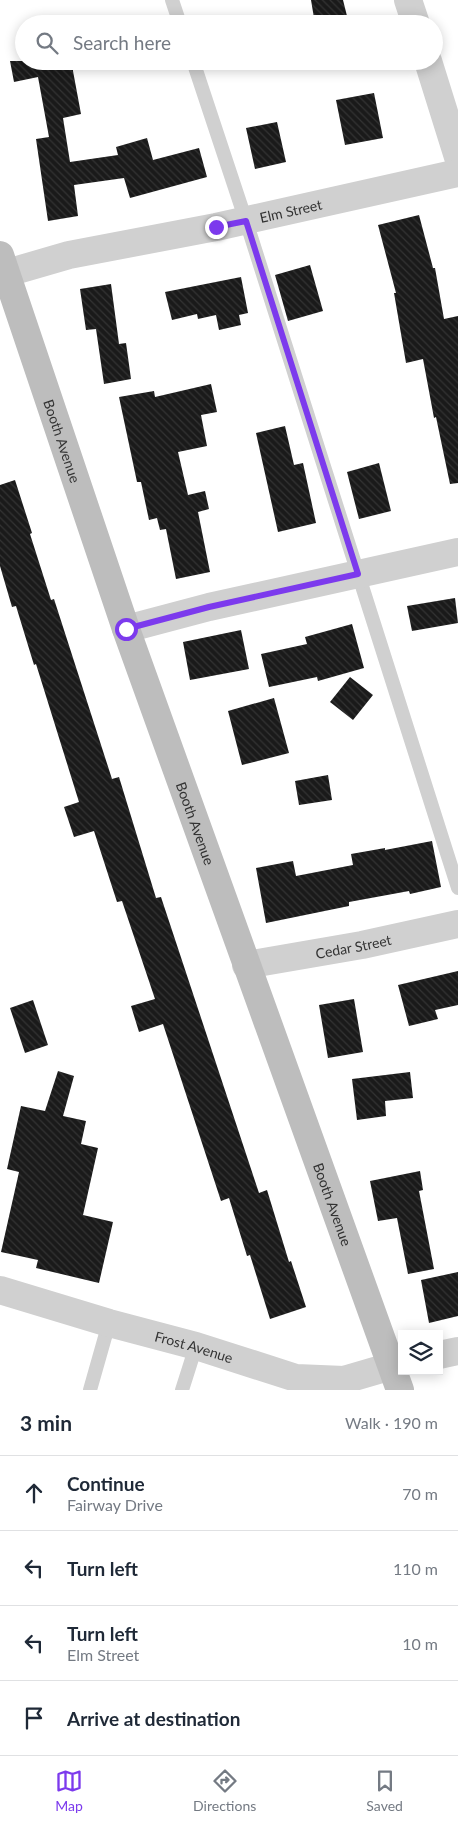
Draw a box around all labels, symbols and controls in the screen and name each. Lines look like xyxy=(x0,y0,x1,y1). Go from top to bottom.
search box xyxy=(15,15,443,70)
icon: search xyxy=(33,29,61,57)
text: Search here xyxy=(73,31,171,54)
street label: Elm Street xyxy=(258,195,323,226)
route end xyxy=(205,216,228,239)
street label: Booth Avenue xyxy=(41,397,85,485)
route start xyxy=(115,618,138,641)
street label: Booth Avenue xyxy=(173,779,219,867)
street label: Cedar Street xyxy=(314,930,393,961)
street label: Booth Avenue xyxy=(310,1160,356,1248)
street label: Frost Avenue xyxy=(153,1327,235,1366)
map controls xyxy=(398,1330,443,1375)
button: layers xyxy=(398,1330,443,1375)
text: 3 min xyxy=(20,1410,72,1435)
text: Walk · 190 m xyxy=(345,1413,438,1432)
text: Continue xyxy=(67,1472,145,1495)
icon: ahead xyxy=(20,1479,48,1507)
text: 70 m xyxy=(402,1484,438,1503)
text: Fairway Drive xyxy=(67,1495,163,1514)
icon: left xyxy=(20,1554,48,1582)
text: Turn left xyxy=(67,1557,138,1580)
text: 110 m xyxy=(393,1559,438,1578)
text: Turn left xyxy=(67,1622,138,1645)
icon: left xyxy=(20,1629,48,1657)
text: 10 m xyxy=(402,1634,438,1653)
text: Elm Street xyxy=(67,1645,139,1664)
icon: arrive xyxy=(20,1704,48,1732)
text: Arrive at destination xyxy=(67,1707,240,1730)
tab: Map xyxy=(55,1767,83,1814)
tab: Directions xyxy=(193,1767,256,1814)
tab: Saved xyxy=(366,1767,403,1814)

